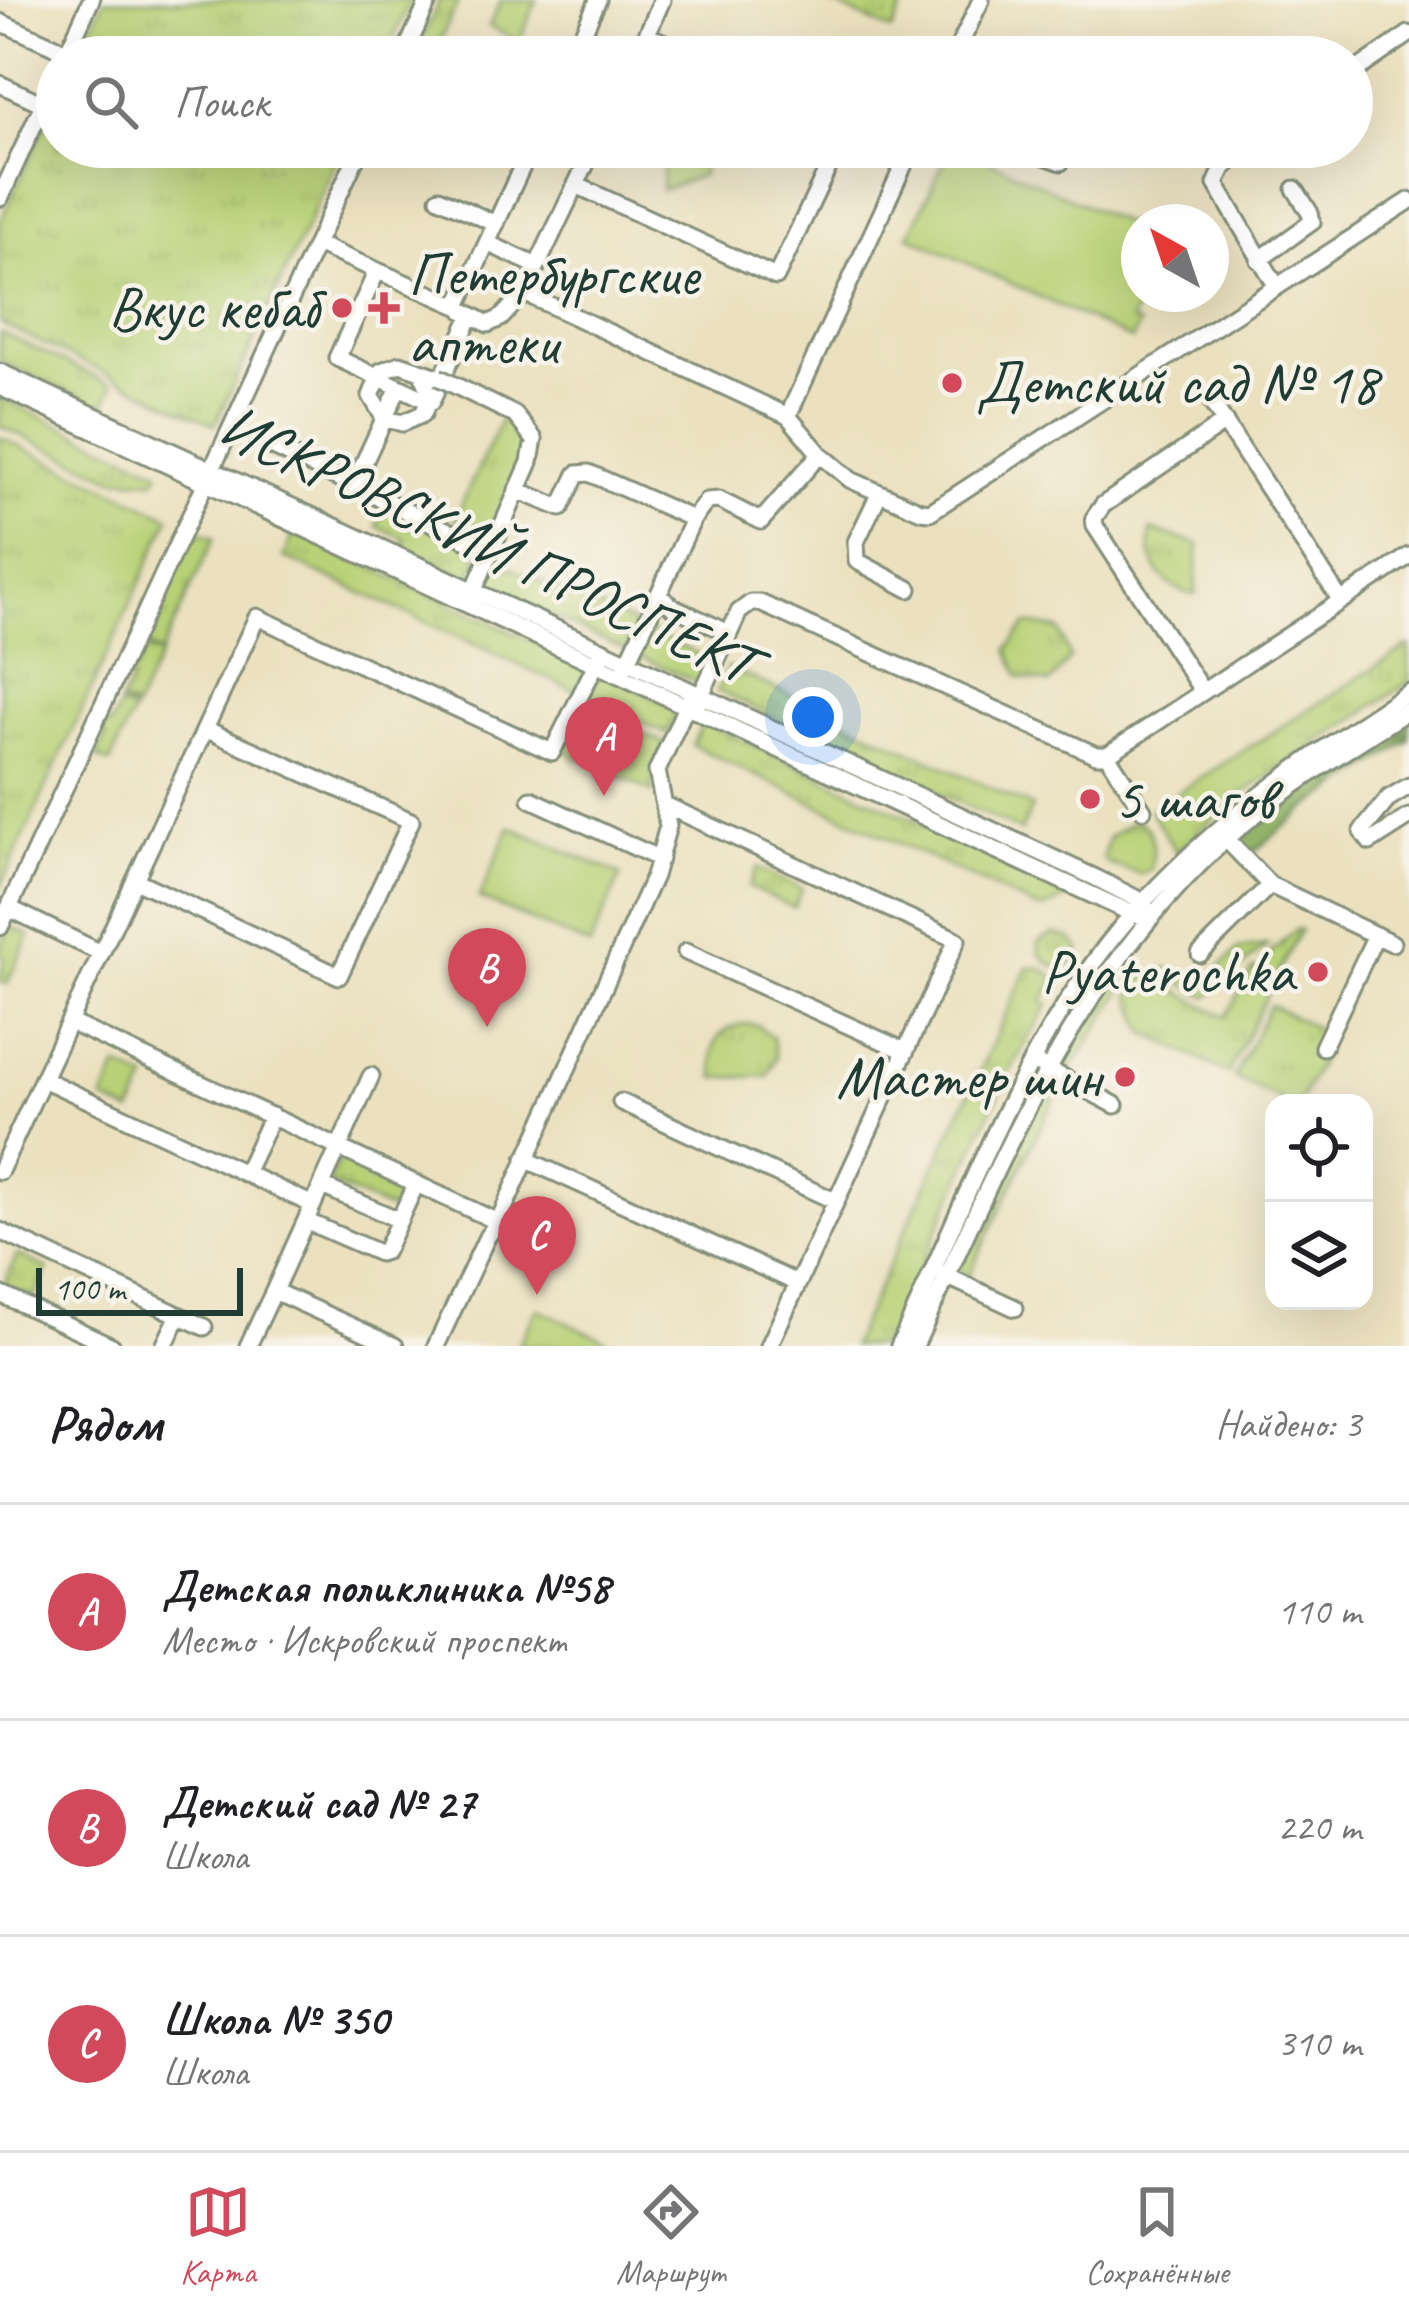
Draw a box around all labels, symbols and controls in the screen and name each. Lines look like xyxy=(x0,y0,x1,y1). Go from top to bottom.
search box xyxy=(36,36,1373,168)
icon: search xyxy=(78,69,144,135)
text: Поиск xyxy=(174,74,269,131)
north arrow xyxy=(1121,204,1229,312)
place label: Петербургские аптеки xyxy=(408,236,702,381)
place label: Вкус кебаб xyxy=(108,270,328,346)
marker: Вкус кебаб xyxy=(329,295,355,321)
marker: Петербургские аптеки xyxy=(371,295,397,321)
place label: Детский сад № 18 xyxy=(976,345,1383,421)
marker: Детский сад № 18 xyxy=(939,370,965,396)
street label: ИСКРОВСКИЙ ПРОСПЕКТ xyxy=(208,387,781,707)
your location xyxy=(783,687,843,747)
pin: A xyxy=(565,697,643,796)
place label: 5 шагов xyxy=(1114,761,1284,837)
marker: 5 шагов xyxy=(1077,786,1103,812)
pin: B xyxy=(448,928,526,1027)
place label: Pyaterochka xyxy=(1041,934,1298,1010)
marker: Pyaterochka xyxy=(1305,959,1331,985)
place label: Мастер шин xyxy=(836,1039,1105,1115)
marker: Мастер шин xyxy=(1112,1064,1138,1090)
map controls xyxy=(1265,1094,1373,1310)
button: locate xyxy=(1265,1094,1373,1202)
pin: C xyxy=(498,1196,576,1295)
button: layers xyxy=(1265,1202,1373,1310)
scale bar xyxy=(36,1262,243,1315)
text: 100 m xyxy=(54,1268,125,1310)
text: Рядом xyxy=(48,1392,162,1456)
text: Найдено: 3 xyxy=(1216,1400,1361,1449)
text: Детская поликлиника №58 xyxy=(162,1559,609,1616)
text: A xyxy=(77,1587,97,1636)
text: 110 m xyxy=(1277,1587,1361,1636)
text: Место · Искровский проспект xyxy=(162,1616,567,1665)
text: Детский сад № 27 xyxy=(162,1775,475,1832)
text: B xyxy=(77,1803,97,1852)
text: 220 m xyxy=(1277,1803,1361,1852)
text: Школа xyxy=(162,1832,248,1881)
text: Школа № 350 xyxy=(162,1991,388,2048)
text: C xyxy=(78,2019,96,2068)
text: 310 m xyxy=(1277,2019,1361,2068)
text: Школа xyxy=(162,2048,248,2097)
tab: Карта xyxy=(180,2179,256,2293)
tab: Маршрут xyxy=(616,2179,725,2293)
tab: Сохранённые xyxy=(1085,2179,1229,2293)

